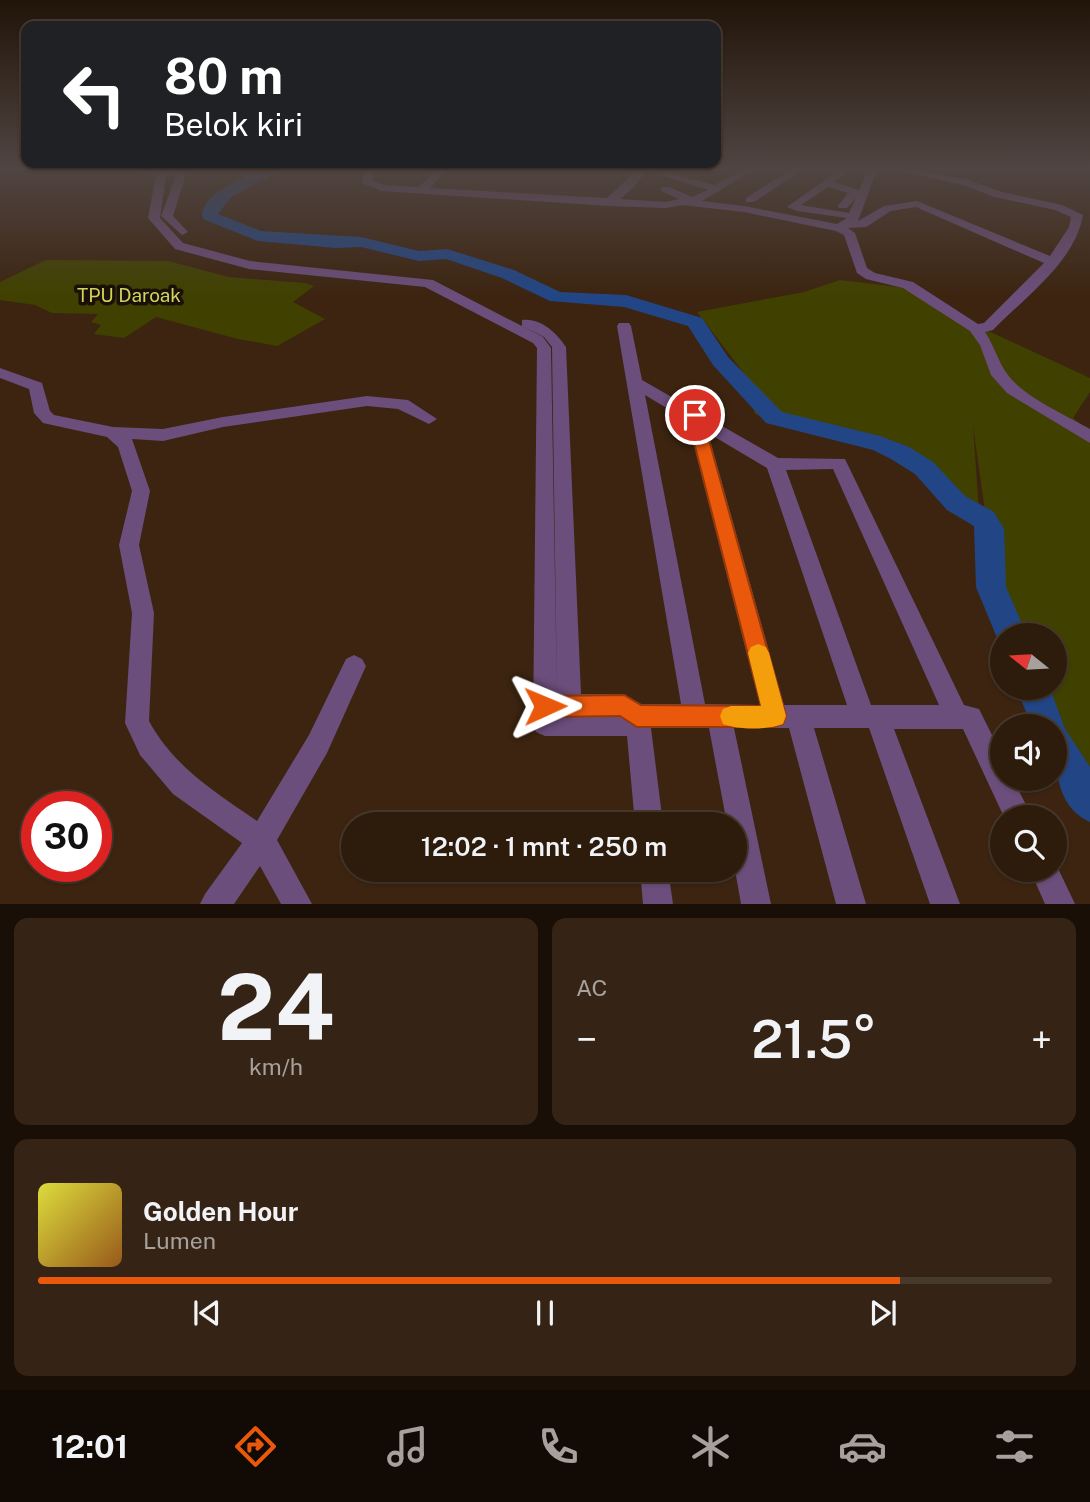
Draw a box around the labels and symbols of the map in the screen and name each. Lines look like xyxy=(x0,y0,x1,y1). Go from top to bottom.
park label: TPU Daroak xyxy=(77,284,181,306)
pin xyxy=(665,385,725,445)
north arrow xyxy=(990,623,1068,700)
position arrow xyxy=(508,669,582,743)
speed limit sign: 30 xyxy=(21,791,112,882)

